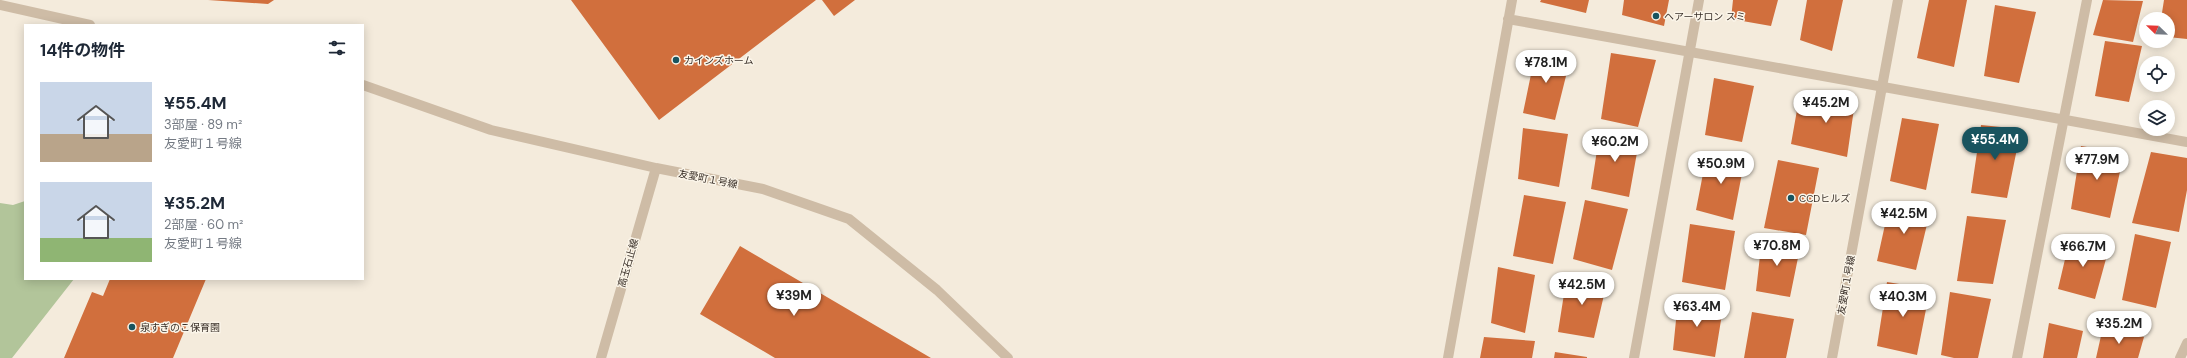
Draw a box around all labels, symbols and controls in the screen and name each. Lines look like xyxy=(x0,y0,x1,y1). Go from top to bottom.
place label: ヘアーサロン スミ xyxy=(1664,10,1746,23)
marker: ヘアーサロン スミ xyxy=(1651,11,1661,21)
north arrow xyxy=(2139,12,2175,48)
map controls xyxy=(2139,12,2175,136)
icon: filters xyxy=(326,37,348,59)
text: 14件の物件 xyxy=(40,39,125,61)
pin: ¥78.1M xyxy=(1513,50,1579,84)
place label: カインズホーム xyxy=(684,54,754,67)
text: ¥78.1M xyxy=(1524,54,1568,71)
marker: カインズホーム xyxy=(671,55,681,65)
button: locate xyxy=(2139,56,2175,92)
pin: ¥45.2M xyxy=(1793,90,1859,124)
text: ¥55.4M xyxy=(164,92,227,114)
text: ¥45.2M xyxy=(1802,94,1850,111)
icon: home xyxy=(72,98,120,146)
button: layers xyxy=(2139,100,2175,136)
text: 3部屋 · 89 m² xyxy=(164,116,242,133)
pin: ¥55.4M xyxy=(1962,127,2028,161)
pin: ¥60.2M xyxy=(1582,129,1648,163)
text: ¥55.4M xyxy=(1971,131,2019,148)
text: ¥60.2M xyxy=(1591,133,1639,150)
text: 友愛町１号線 xyxy=(164,135,242,152)
pin: ¥77.9M xyxy=(2064,147,2130,181)
pin: ¥50.9M xyxy=(1688,151,1754,185)
text: ¥77.9M xyxy=(2075,151,2119,168)
text: ¥50.9M xyxy=(1697,155,1745,172)
street label: 友愛町１号線 xyxy=(677,167,739,191)
text: ¥35.2M xyxy=(164,192,225,214)
place label: CCDヒルズ xyxy=(1799,192,1850,205)
marker: CCDヒルズ xyxy=(1786,193,1796,203)
icon: home xyxy=(72,198,120,246)
pin: ¥42.5M xyxy=(1871,201,1937,235)
text: ¥42.5M xyxy=(1880,205,1928,222)
text: 2部屋 · 60 m² xyxy=(164,216,243,233)
pin: ¥70.8M xyxy=(1744,233,1810,267)
pin: ¥66.7M xyxy=(2050,234,2116,268)
text: 友愛町１号線 xyxy=(164,235,242,252)
street label: 高玉石止線 xyxy=(615,237,641,289)
text: ¥70.8M xyxy=(1753,237,1801,254)
text: ¥66.7M xyxy=(2060,238,2106,255)
street label: 友愛町１号線 xyxy=(1834,254,1858,316)
pin: ¥42.5M xyxy=(1549,272,1615,306)
text: ¥42.5M xyxy=(1558,276,1606,293)
pin: ¥39M xyxy=(770,283,818,317)
pin: ¥40.3M xyxy=(1870,284,1936,318)
text: ¥39M xyxy=(776,287,812,304)
text: ¥40.3M xyxy=(1879,288,1927,305)
pin: ¥63.4M xyxy=(1664,294,1730,328)
text: ¥63.4M xyxy=(1673,298,1721,315)
pin: ¥35.2M xyxy=(2086,311,2152,345)
text: ¥35.2M xyxy=(2096,315,2142,332)
place label: 泉すぎのこ保育園 xyxy=(140,321,220,334)
marker: 泉すぎのこ保育園 xyxy=(127,322,137,332)

